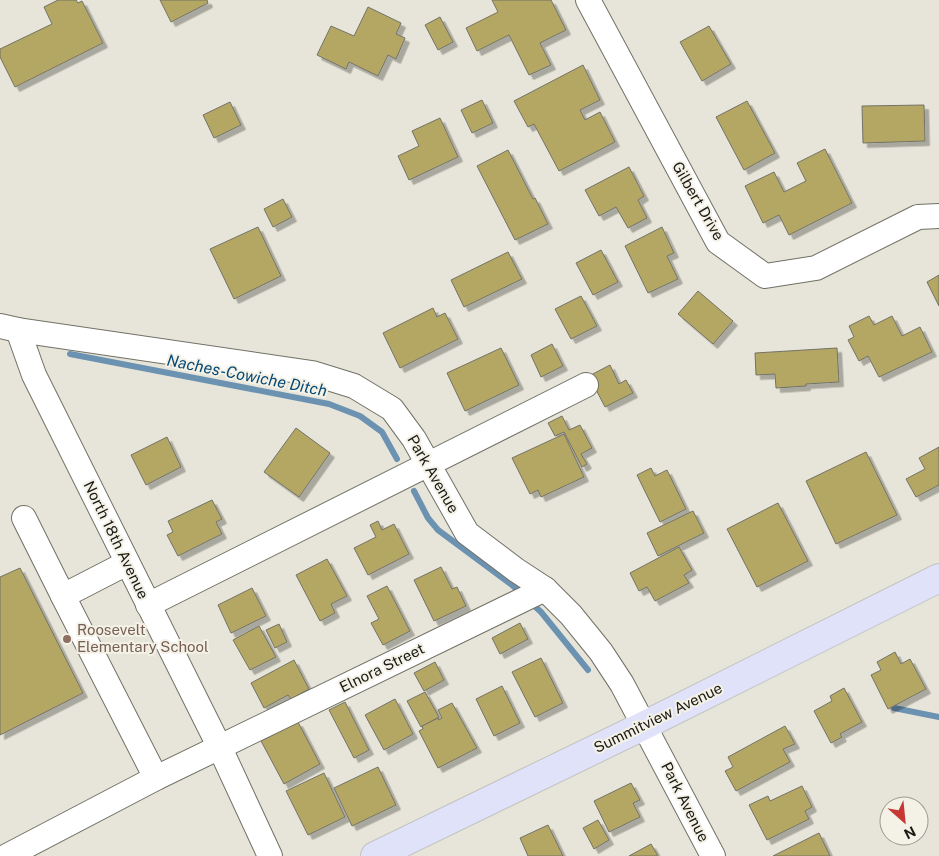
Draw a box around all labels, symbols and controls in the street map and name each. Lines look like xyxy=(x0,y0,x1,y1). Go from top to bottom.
street label: Gilbert Drive xyxy=(669,159,728,243)
water label: Naches-Cowiche Ditch xyxy=(165,351,329,400)
street label: Park Avenue xyxy=(404,432,463,516)
street label: North 18th Avenue xyxy=(81,478,152,601)
place label: Roosevelt Elementary School xyxy=(77,621,209,655)
marker: Roosevelt Elementary School xyxy=(61,633,73,645)
street label: Elnora Street xyxy=(337,640,427,695)
street label: Summitview Avenue xyxy=(591,679,725,756)
street label: Park Avenue xyxy=(658,759,713,844)
north arrow xyxy=(879,796,929,846)
text: N xyxy=(901,823,918,842)

